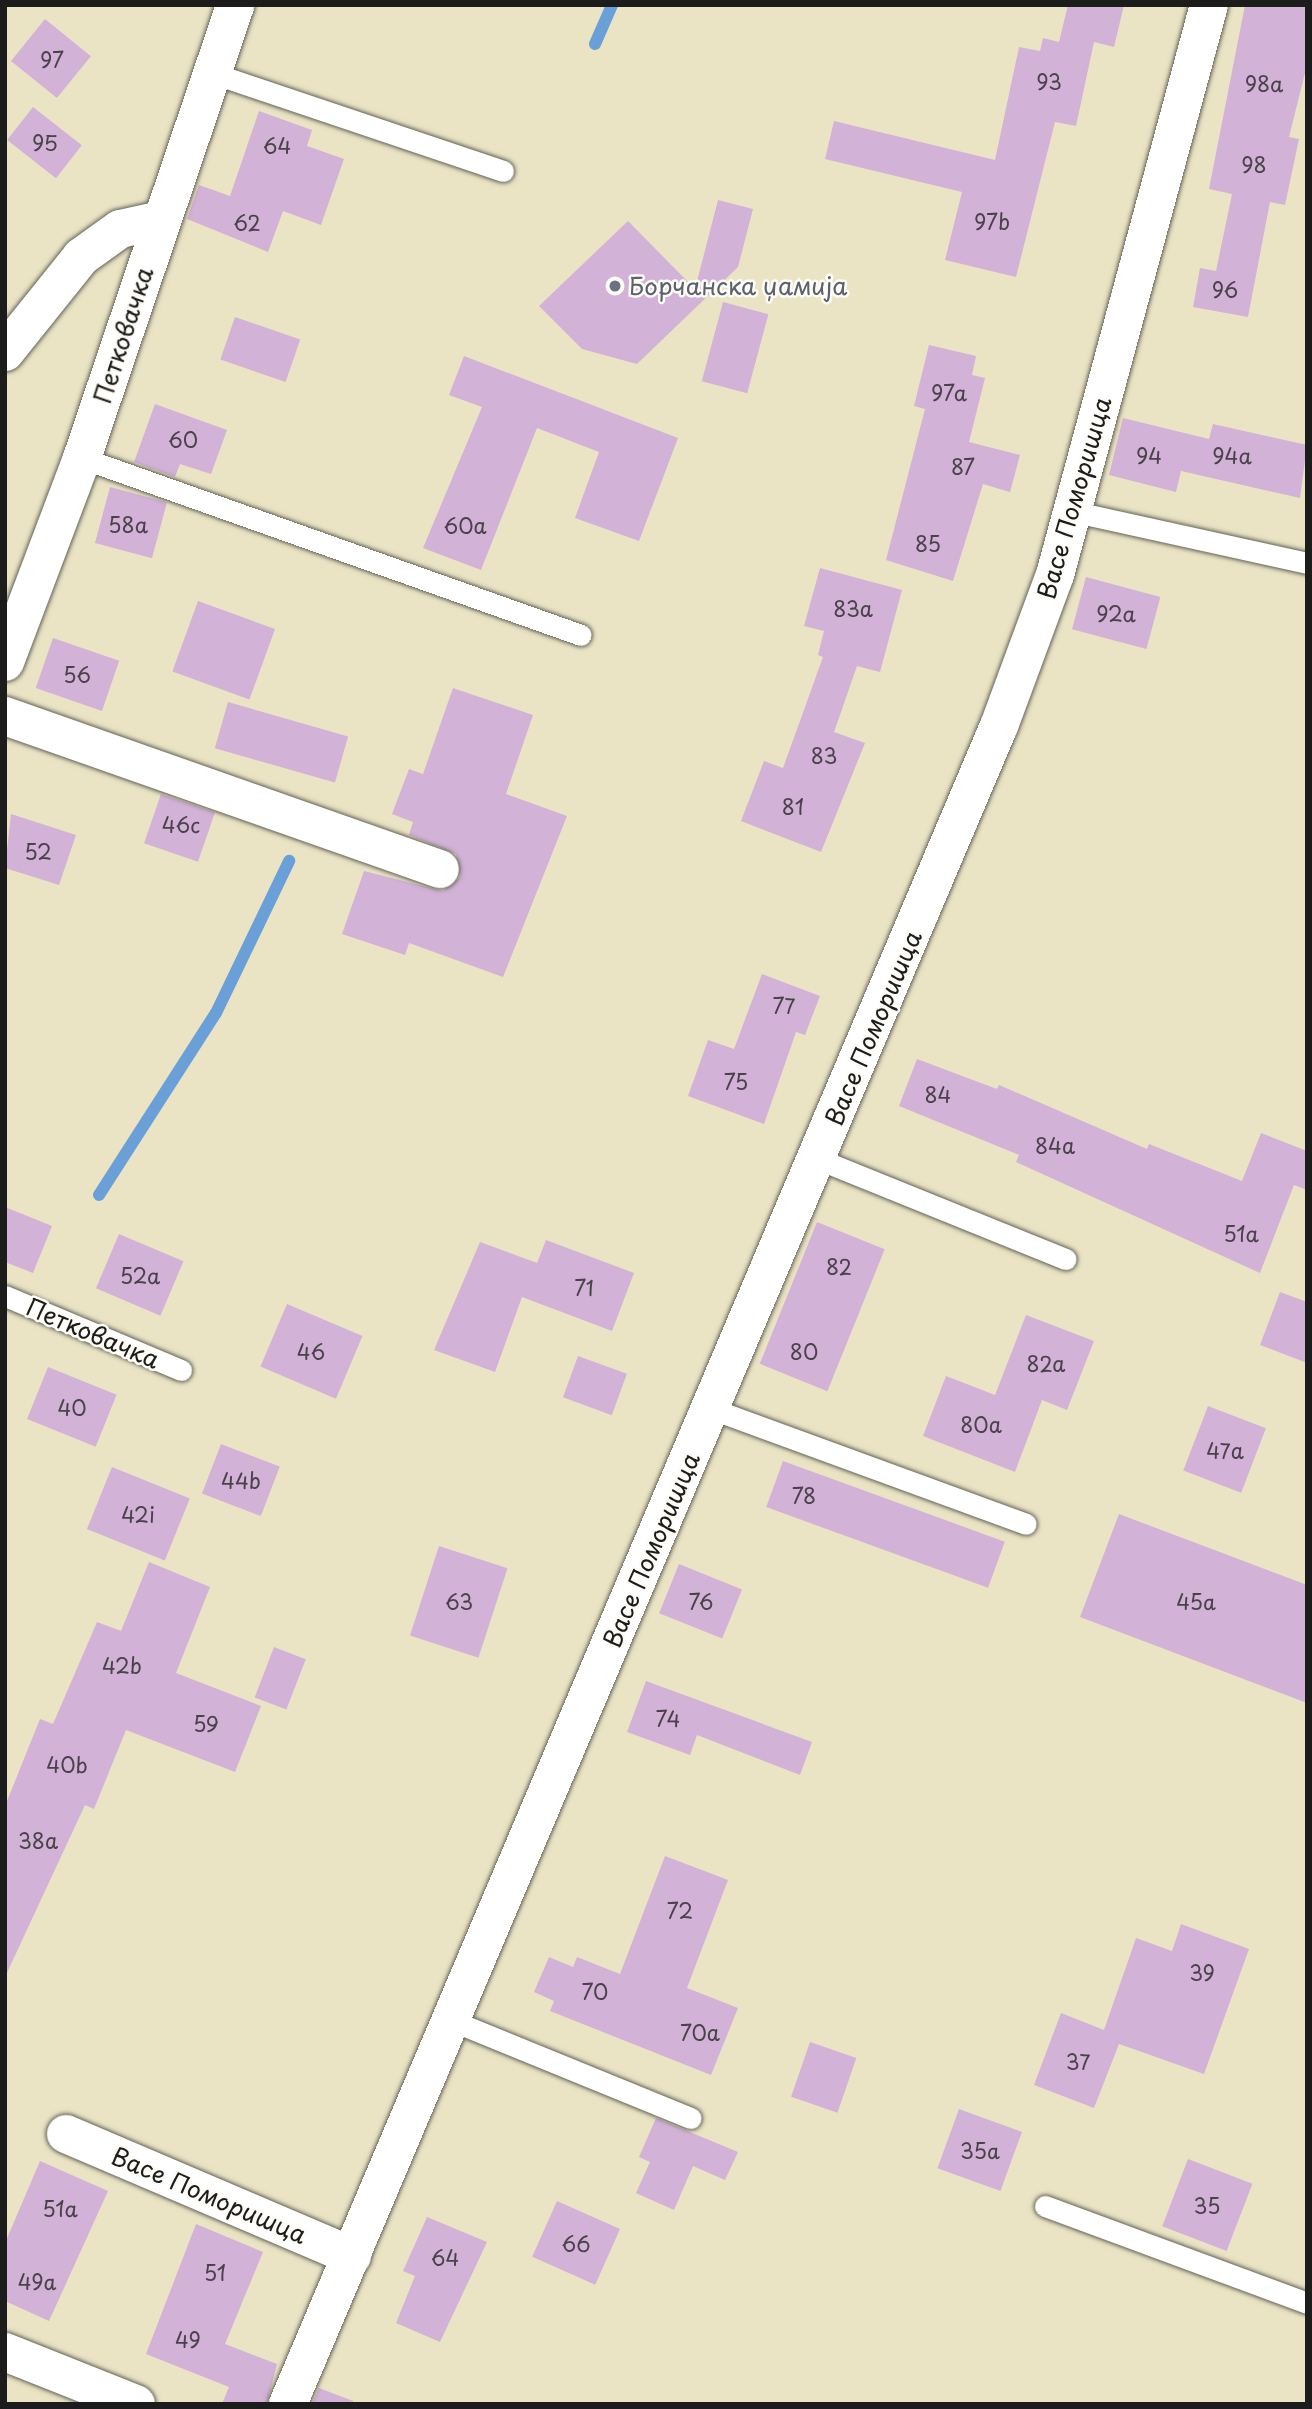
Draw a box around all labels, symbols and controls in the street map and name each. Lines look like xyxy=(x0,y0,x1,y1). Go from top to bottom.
house number: 97 xyxy=(40,46,64,72)
house number: 93 xyxy=(1036,68,1062,94)
house number: 98a xyxy=(1245,70,1283,96)
house number: 95 xyxy=(32,129,58,155)
house number: 64 xyxy=(263,132,291,158)
house number: 98 xyxy=(1241,151,1267,177)
house number: 97b xyxy=(974,208,1010,234)
house number: 62 xyxy=(233,209,261,235)
street label: Петковачка xyxy=(87,263,159,407)
place label: Борчанска џамија xyxy=(629,272,850,300)
house number: 96 xyxy=(1212,276,1238,302)
marker: Борчанска џамија xyxy=(607,278,623,294)
house number: 97a xyxy=(931,379,967,405)
street label: Васе Поморишца xyxy=(1031,393,1117,603)
house number: 60 xyxy=(168,426,198,452)
house number: 94 xyxy=(1136,442,1162,468)
house number: 94a xyxy=(1212,442,1252,468)
house number: 87 xyxy=(951,453,975,479)
house number: 58a xyxy=(108,511,148,537)
house number: 60a xyxy=(443,512,487,538)
house number: 85 xyxy=(915,530,941,556)
house number: 83a xyxy=(833,595,873,621)
house number: 92a xyxy=(1096,600,1136,626)
house number: 56 xyxy=(63,661,91,687)
house number: 83 xyxy=(811,742,837,768)
house number: 81 xyxy=(782,793,804,819)
house number: 46c xyxy=(162,811,200,837)
house number: 52 xyxy=(24,838,52,864)
street label: Васе Поморишца xyxy=(819,926,927,1130)
house number: 77 xyxy=(772,992,796,1018)
house number: 75 xyxy=(724,1068,748,1094)
house number: 84 xyxy=(924,1081,952,1107)
house number: 84a xyxy=(1035,1132,1075,1158)
house number: 51a xyxy=(1223,1220,1259,1246)
house number: 82 xyxy=(826,1253,852,1279)
house number: 52a xyxy=(120,1262,160,1288)
house number: 71 xyxy=(574,1274,594,1300)
street label: Петковачка xyxy=(22,1292,164,1374)
house number: 46 xyxy=(297,1338,325,1364)
house number: 80 xyxy=(790,1338,818,1364)
house number: 82a xyxy=(1027,1350,1065,1376)
house number: 40 xyxy=(57,1394,87,1420)
house number: 80a xyxy=(960,1411,1002,1437)
house number: 47a xyxy=(1206,1437,1244,1463)
street label: Васе Поморишца xyxy=(597,1448,705,1652)
house number: 44b xyxy=(221,1467,261,1493)
house number: 78 xyxy=(792,1482,816,1508)
house number: 42i xyxy=(121,1501,155,1527)
house number: 63 xyxy=(445,1588,473,1614)
house number: 76 xyxy=(689,1588,713,1614)
house number: 45a xyxy=(1176,1588,1216,1614)
house number: 42b xyxy=(102,1652,142,1678)
house number: 74 xyxy=(656,1705,680,1731)
house number: 59 xyxy=(193,1710,219,1736)
house number: 40b xyxy=(46,1751,88,1777)
house number: 38a xyxy=(18,1827,58,1853)
house number: 72 xyxy=(667,1897,693,1923)
house number: 39 xyxy=(1189,1959,1215,1985)
house number: 70 xyxy=(582,1978,608,2004)
house number: 70a xyxy=(680,2019,720,2045)
house number: 37 xyxy=(1066,2048,1090,2074)
house number: 35a xyxy=(960,2137,1000,2163)
street label: Васе Поморишца xyxy=(107,2141,311,2249)
house number: 35 xyxy=(1194,2192,1220,2218)
house number: 51a xyxy=(42,2195,78,2221)
house number: 66 xyxy=(561,2230,591,2256)
house number: 64 xyxy=(431,2244,459,2270)
house number: 51 xyxy=(204,2259,226,2285)
house number: 49a xyxy=(18,2268,56,2294)
house number: 49 xyxy=(175,2326,201,2352)

